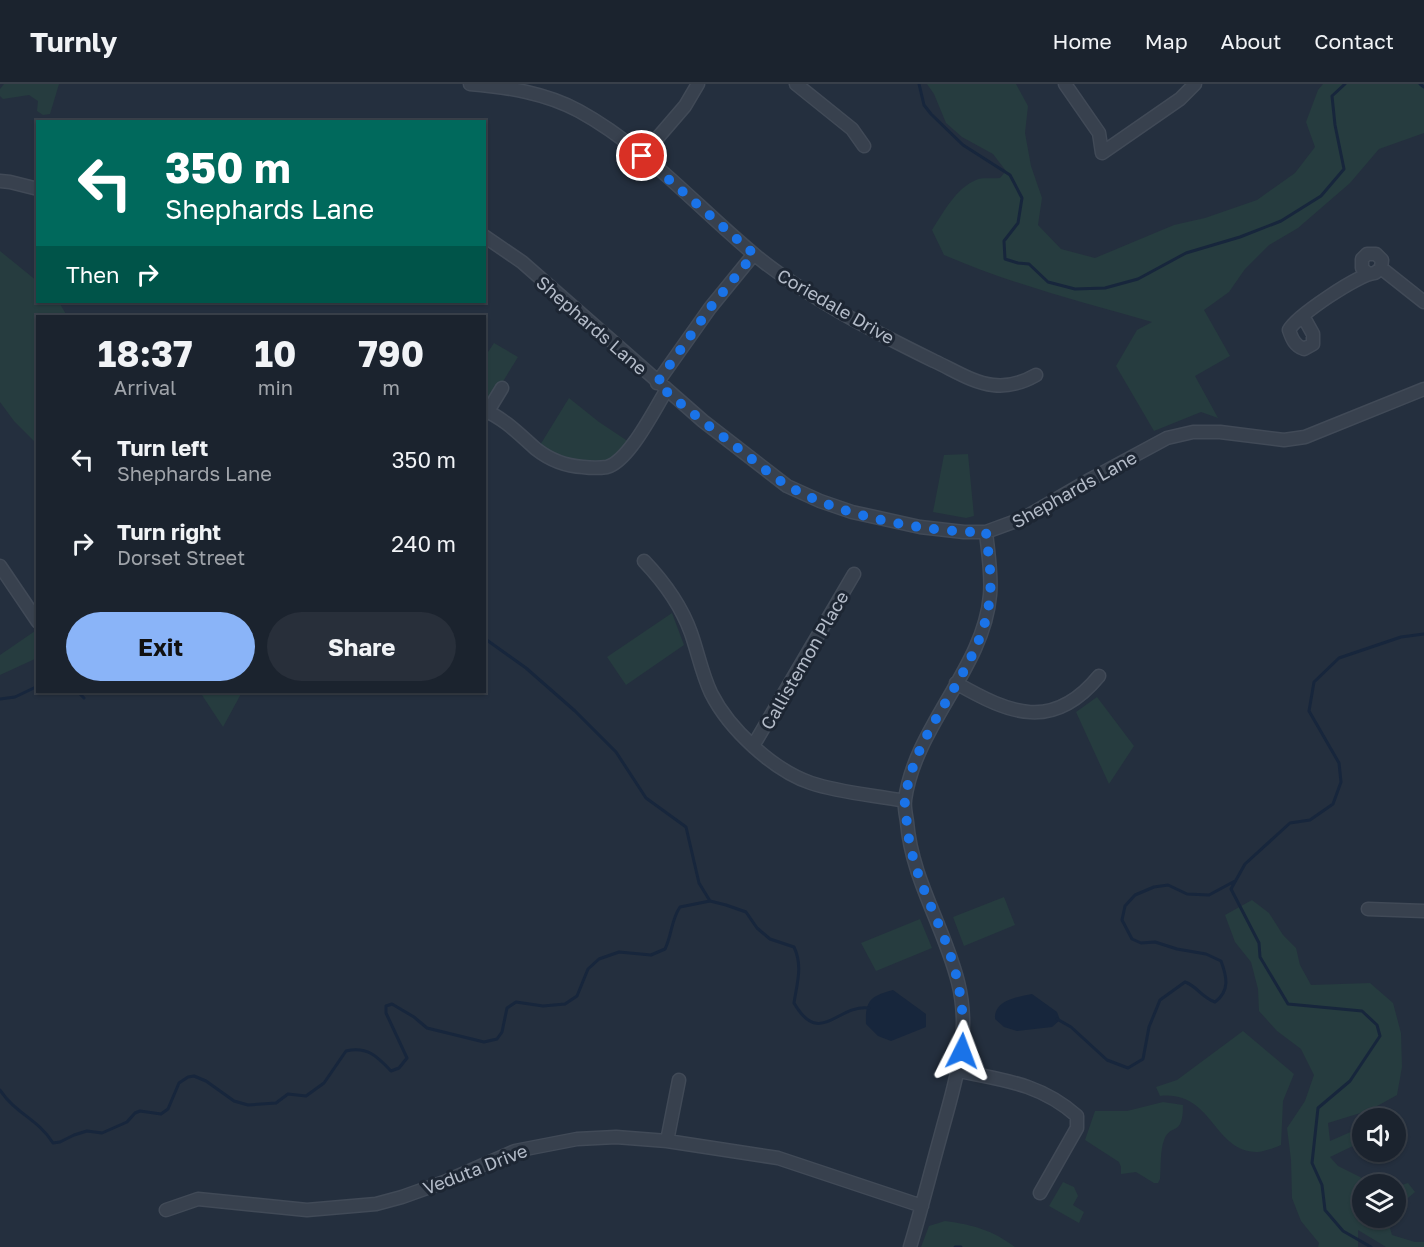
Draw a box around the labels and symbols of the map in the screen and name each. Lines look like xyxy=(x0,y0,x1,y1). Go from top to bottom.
pin xyxy=(616,130,667,181)
street label: Coriedale Drive xyxy=(773,264,899,348)
street label: Shephards Lane xyxy=(532,271,652,379)
street label: Shephards Lane xyxy=(1008,446,1140,532)
street label: Callistemon Place xyxy=(755,587,853,733)
position arrow xyxy=(930,1019,994,1083)
street label: Veduta Drive xyxy=(420,1139,530,1199)

